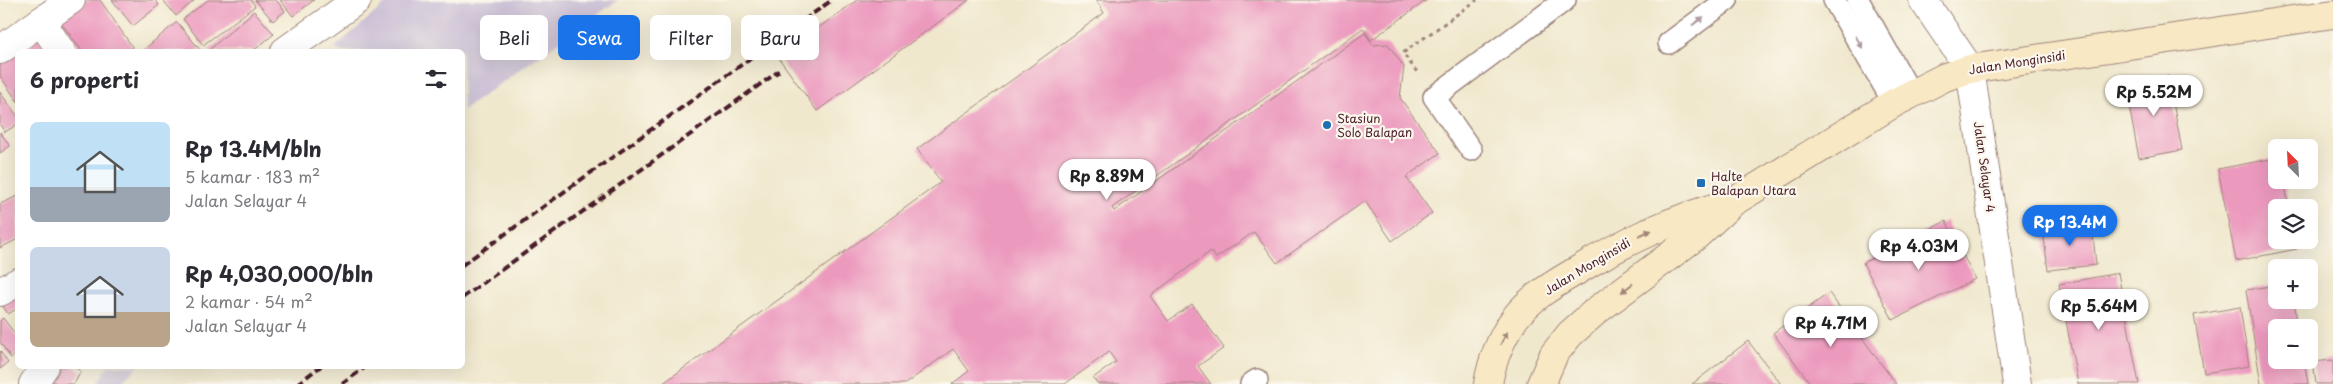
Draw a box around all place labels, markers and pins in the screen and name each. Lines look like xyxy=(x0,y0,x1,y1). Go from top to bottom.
pin: Rp 5.52M xyxy=(2102,74,2206,117)
place label: Stasiun Solo Balapan xyxy=(1337,109,1412,141)
marker: Stasiun Solo Balapan xyxy=(1321,119,1333,131)
pin: Rp 8.89M xyxy=(1055,158,1159,201)
place label: Halte Balapan Utara xyxy=(1711,167,1797,199)
marker: Halte Balapan Utara xyxy=(1695,177,1707,189)
pin: Rp 13.4M xyxy=(2018,204,2122,247)
pin: Rp 4.03M xyxy=(1867,228,1971,271)
pin: Rp 5.64M xyxy=(2047,288,2151,331)
pin: Rp 4.71M xyxy=(1779,306,1883,348)

